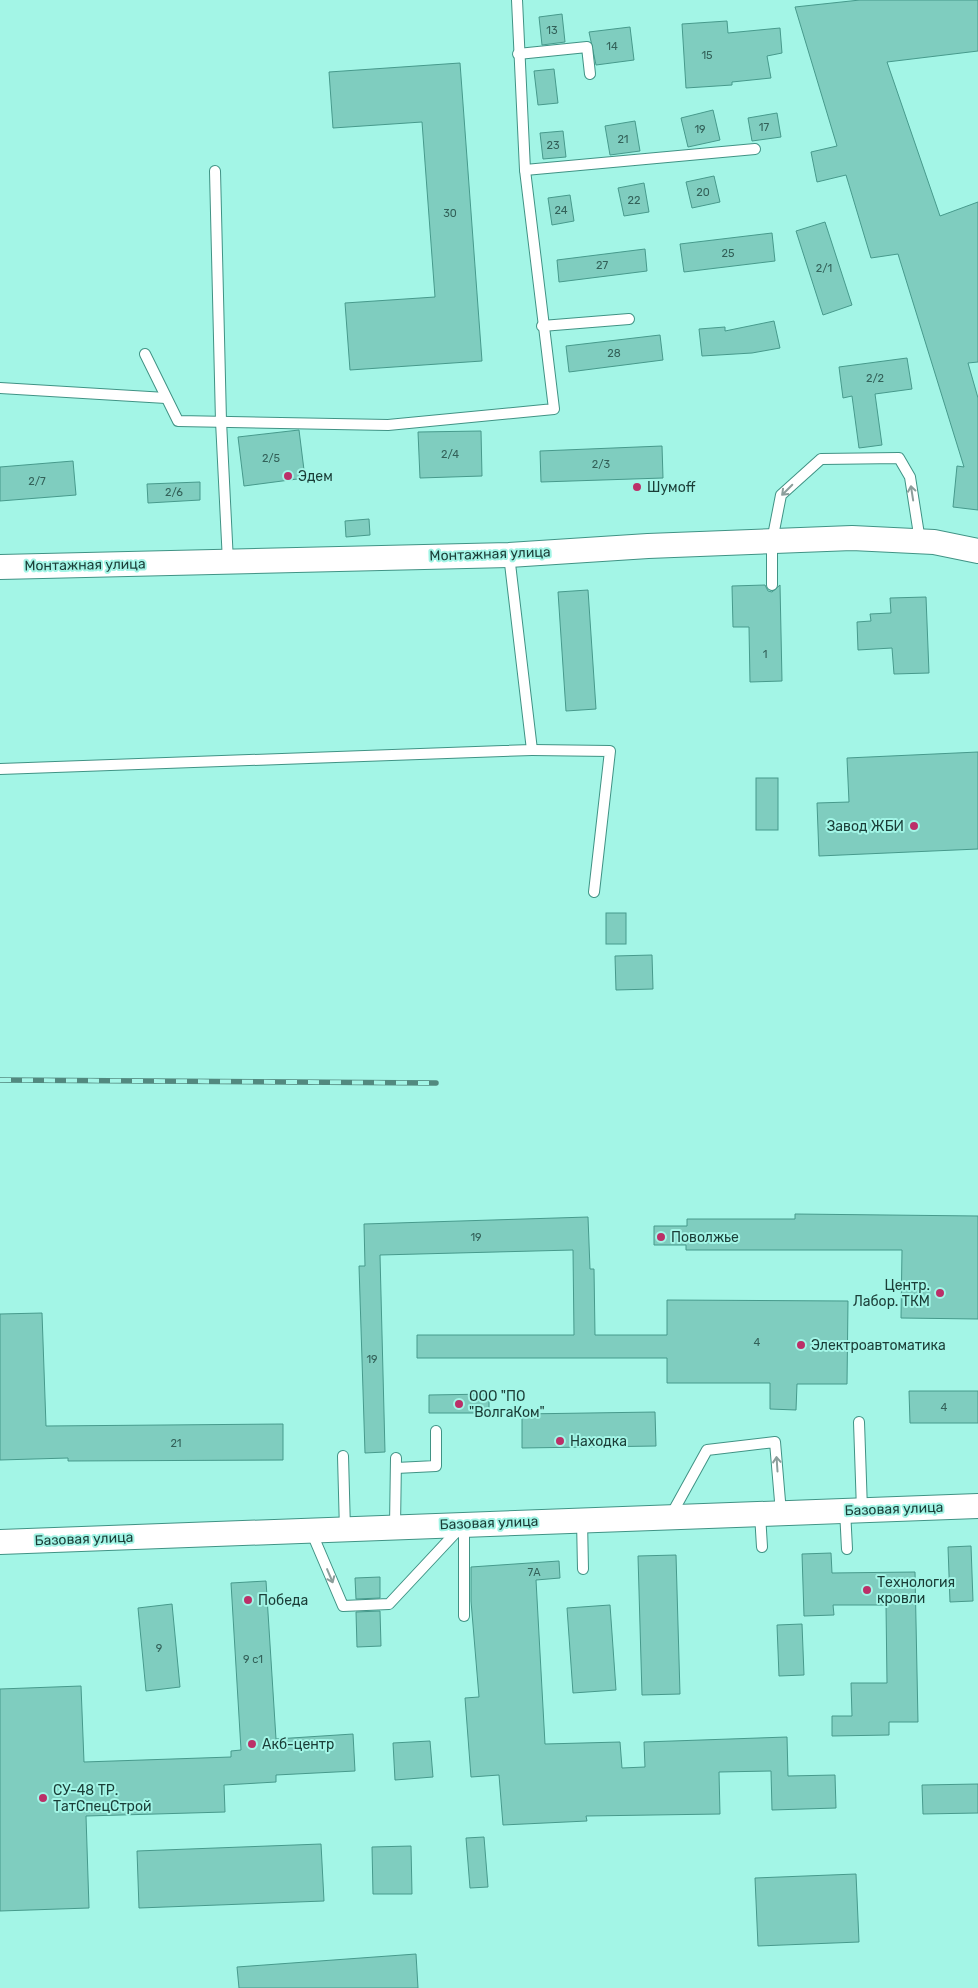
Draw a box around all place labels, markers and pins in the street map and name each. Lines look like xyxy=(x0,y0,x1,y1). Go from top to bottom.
place label: Эдем xyxy=(298,468,333,485)
marker: Эдем xyxy=(282,470,294,482)
place label: Шумоff xyxy=(647,479,696,496)
marker: Шумоff xyxy=(631,481,643,493)
place label: Завод ЖБИ xyxy=(827,818,904,835)
marker: Завод ЖБИ xyxy=(908,820,920,832)
place label: Поволжье xyxy=(671,1229,739,1246)
marker: Поволжье xyxy=(655,1231,667,1243)
place label: Центр. Лабор. ТКМ xyxy=(853,1277,930,1310)
marker: Центр. Лабор. ТКМ xyxy=(934,1287,946,1299)
place label: Электроавтоматика xyxy=(811,1337,946,1354)
marker: Электроавтоматика xyxy=(795,1339,807,1351)
place label: ООО "ПО "ВолгаКом" xyxy=(469,1388,545,1421)
marker: ООО "ПО "ВолгаКом" xyxy=(453,1398,465,1410)
place label: Находка xyxy=(570,1433,627,1450)
marker: Находка xyxy=(554,1435,566,1447)
place label: Технология кровли xyxy=(877,1574,955,1607)
marker: Технология кровли xyxy=(861,1584,873,1596)
place label: Победа xyxy=(258,1592,308,1609)
marker: Победа xyxy=(242,1594,254,1606)
place label: Акб-центр xyxy=(262,1736,334,1753)
marker: Акб-центр xyxy=(246,1738,258,1750)
place label: СУ-48 ТР. ТатСпецСтрой xyxy=(53,1782,152,1815)
marker: СУ-48 ТР. ТатСпецСтрой xyxy=(37,1792,49,1804)

